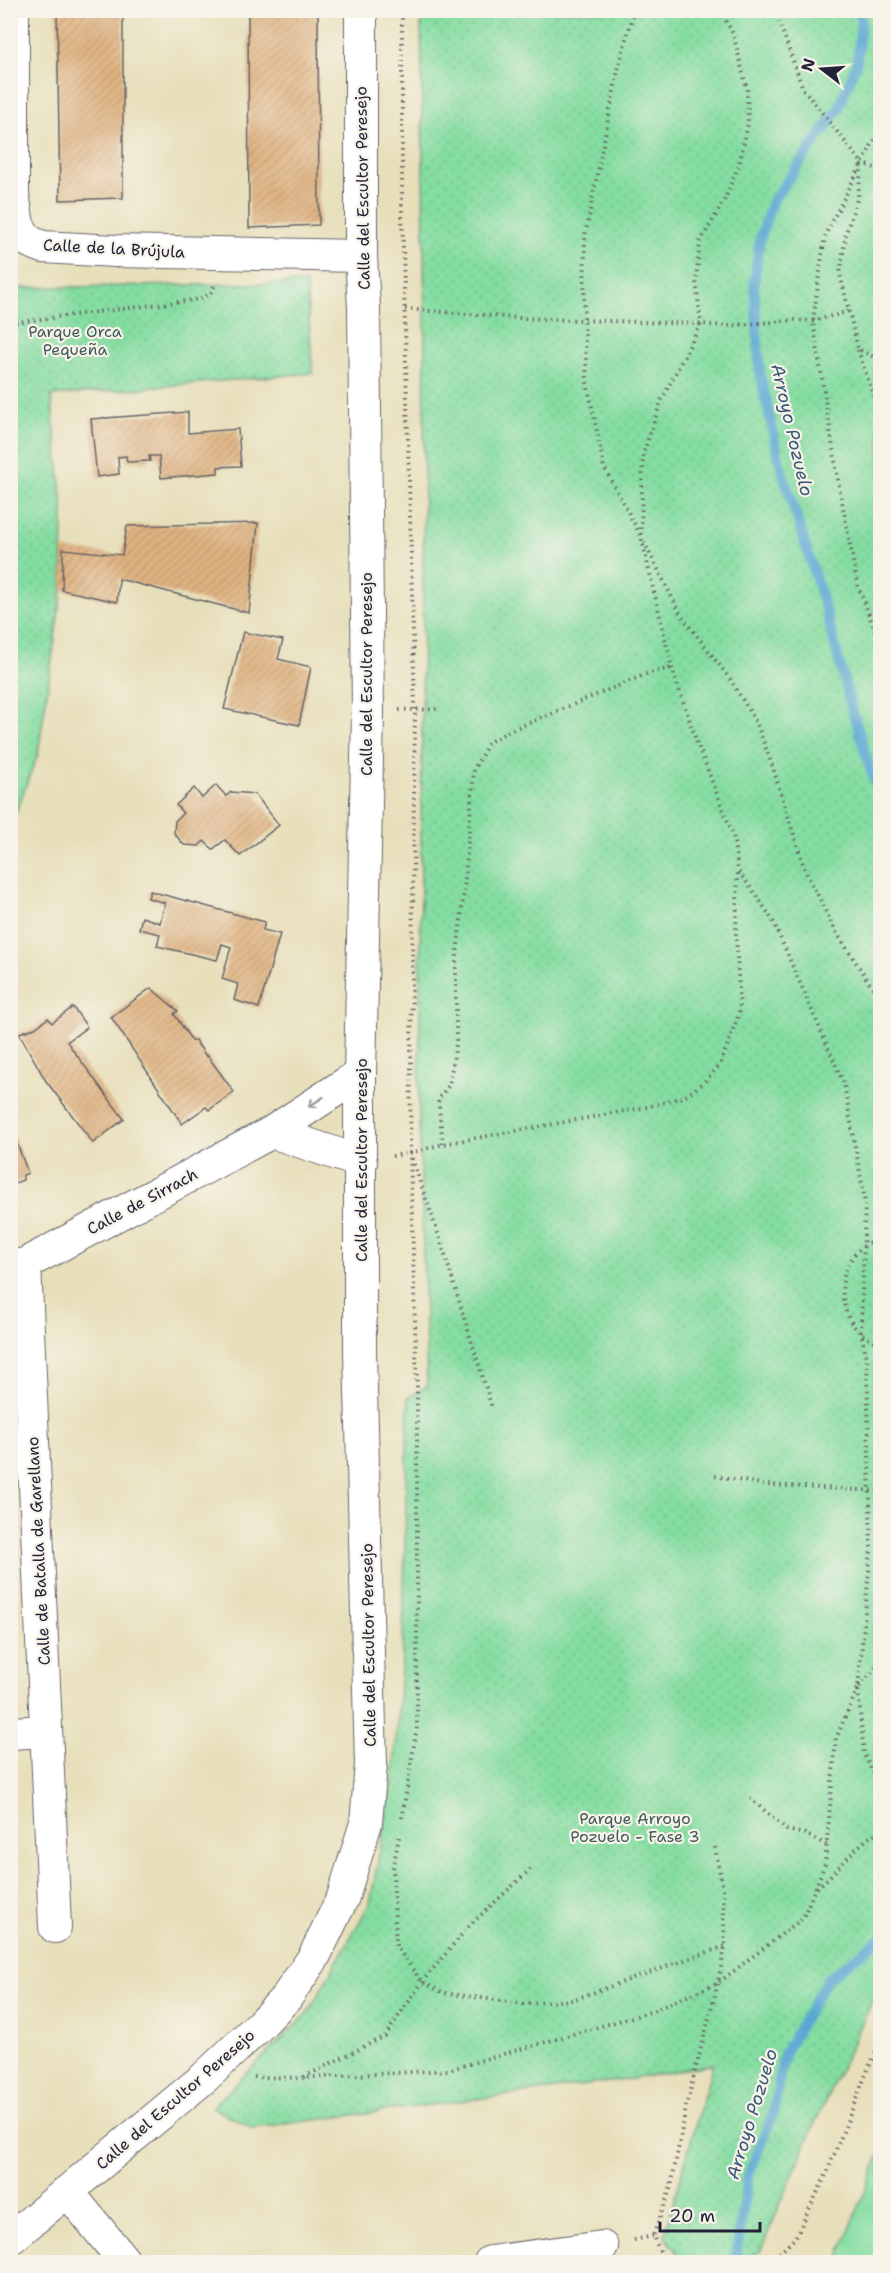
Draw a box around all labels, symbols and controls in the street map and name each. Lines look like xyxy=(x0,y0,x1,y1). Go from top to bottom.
north arrow xyxy=(792,39,852,99)
text: N xyxy=(796,56,820,74)
street label: Calle del Escultor Peresejo xyxy=(350,86,375,290)
street label: Calle de la Brújula xyxy=(42,234,186,263)
park label: Parque Orca Pequeña xyxy=(28,321,122,360)
water label: Arroyo Pozuelo xyxy=(765,361,819,499)
street label: Calle del Escultor Peresejo xyxy=(356,572,377,776)
street label: Calle del Escultor Peresejo xyxy=(351,1058,372,1262)
one-way arrow xyxy=(308,1096,324,1108)
street label: Calle de Sirrach xyxy=(83,1163,201,1239)
street label: Calle de Batalla de Garellano xyxy=(22,1436,55,1666)
street label: Calle del Escultor Peresejo xyxy=(356,1543,381,1747)
park label: Parque Arroyo Pozuelo - Fase 3 xyxy=(570,1808,700,1847)
street label: Calle del Escultor Peresejo xyxy=(92,2025,259,2174)
water label: Arroyo Pozuelo xyxy=(721,2046,783,2182)
scale bar xyxy=(660,2195,760,2233)
text: 20 m xyxy=(669,2204,715,2228)

